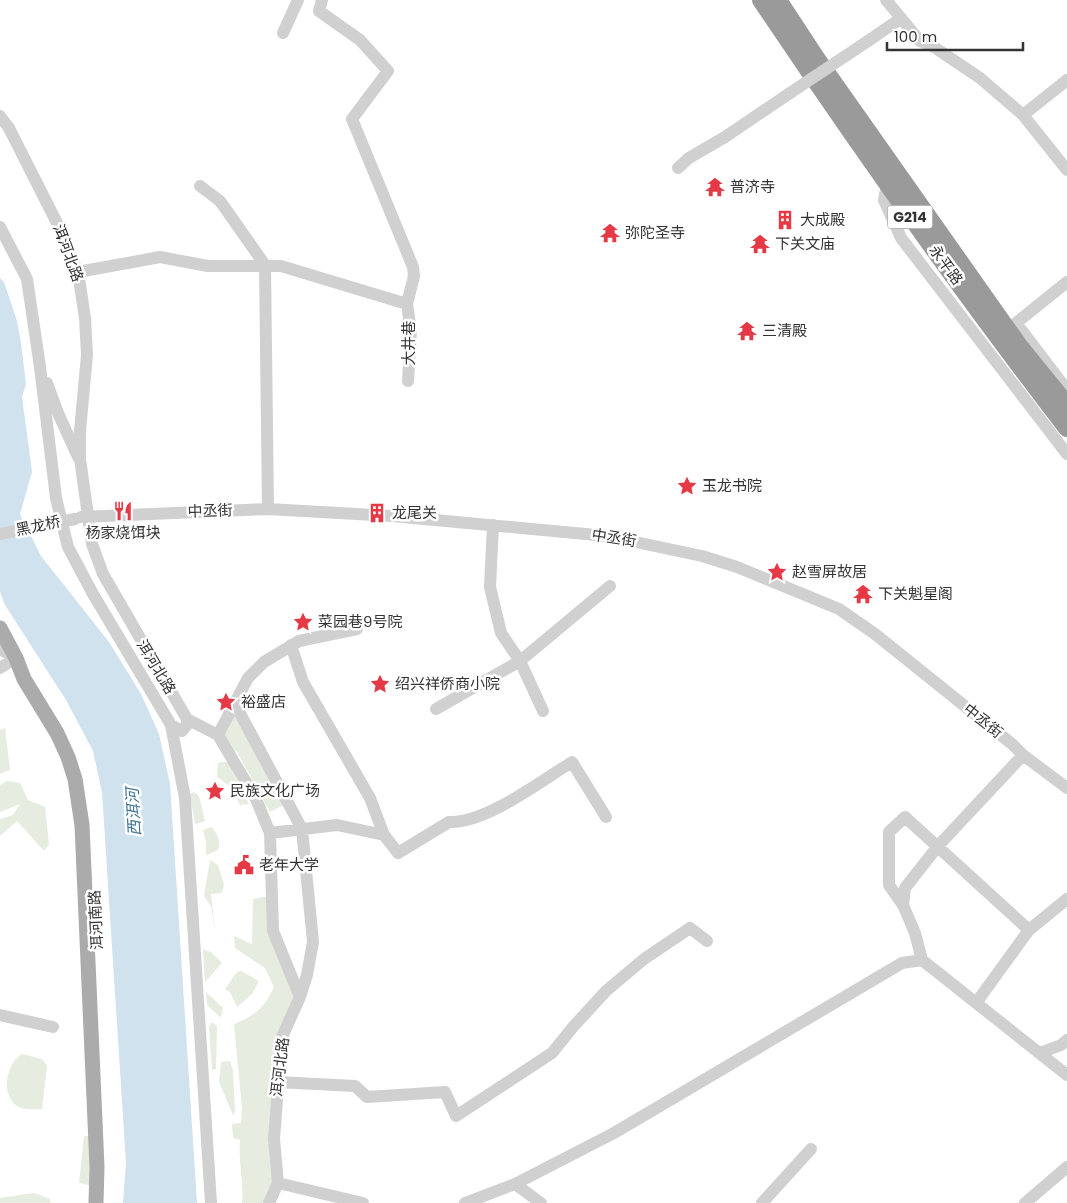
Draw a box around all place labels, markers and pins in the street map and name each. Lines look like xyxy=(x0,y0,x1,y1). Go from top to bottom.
temple icon: 普济寺 xyxy=(704,176,726,198)
place label: 普济寺 xyxy=(730,176,775,197)
building icon: 大成殿 xyxy=(774,209,796,231)
place label: 大成殿 xyxy=(800,209,845,230)
temple icon: 弥陀圣寺 xyxy=(599,222,621,244)
place label: 弥陀圣寺 xyxy=(625,222,685,243)
temple icon: 下关文庙 xyxy=(749,233,771,255)
place label: 下关文庙 xyxy=(775,233,835,254)
temple icon: 三清殿 xyxy=(736,320,758,342)
place label: 三清殿 xyxy=(762,320,807,341)
place icon: 玉龙书院 xyxy=(676,475,698,497)
place label: 玉龙书院 xyxy=(702,475,762,496)
restaurant icon: 杨家烧饵块 xyxy=(112,500,134,522)
building icon: 龙尾关 xyxy=(366,502,388,524)
place label: 龙尾关 xyxy=(392,502,437,523)
place label: 杨家烧饵块 xyxy=(85,522,161,543)
place icon: 赵雪屏故居 xyxy=(766,561,788,583)
place label: 赵雪屏故居 xyxy=(792,561,867,582)
temple icon: 下关魁星阁 xyxy=(852,583,874,605)
place label: 下关魁星阁 xyxy=(878,583,953,604)
place icon: 菜园巷9号院 xyxy=(292,611,314,633)
place label: 菜园巷9号院 xyxy=(318,611,402,632)
place icon: 绍兴祥侨商小院 xyxy=(369,673,391,695)
place label: 绍兴祥侨商小院 xyxy=(395,673,500,694)
place icon: 裕盛店 xyxy=(215,691,237,713)
place label: 裕盛店 xyxy=(241,691,286,712)
place icon: 民族文化广场 xyxy=(204,780,226,802)
place label: 民族文化广场 xyxy=(230,780,320,801)
public building icon: 老年大学 xyxy=(233,854,255,876)
place label: 老年大学 xyxy=(259,854,319,875)

